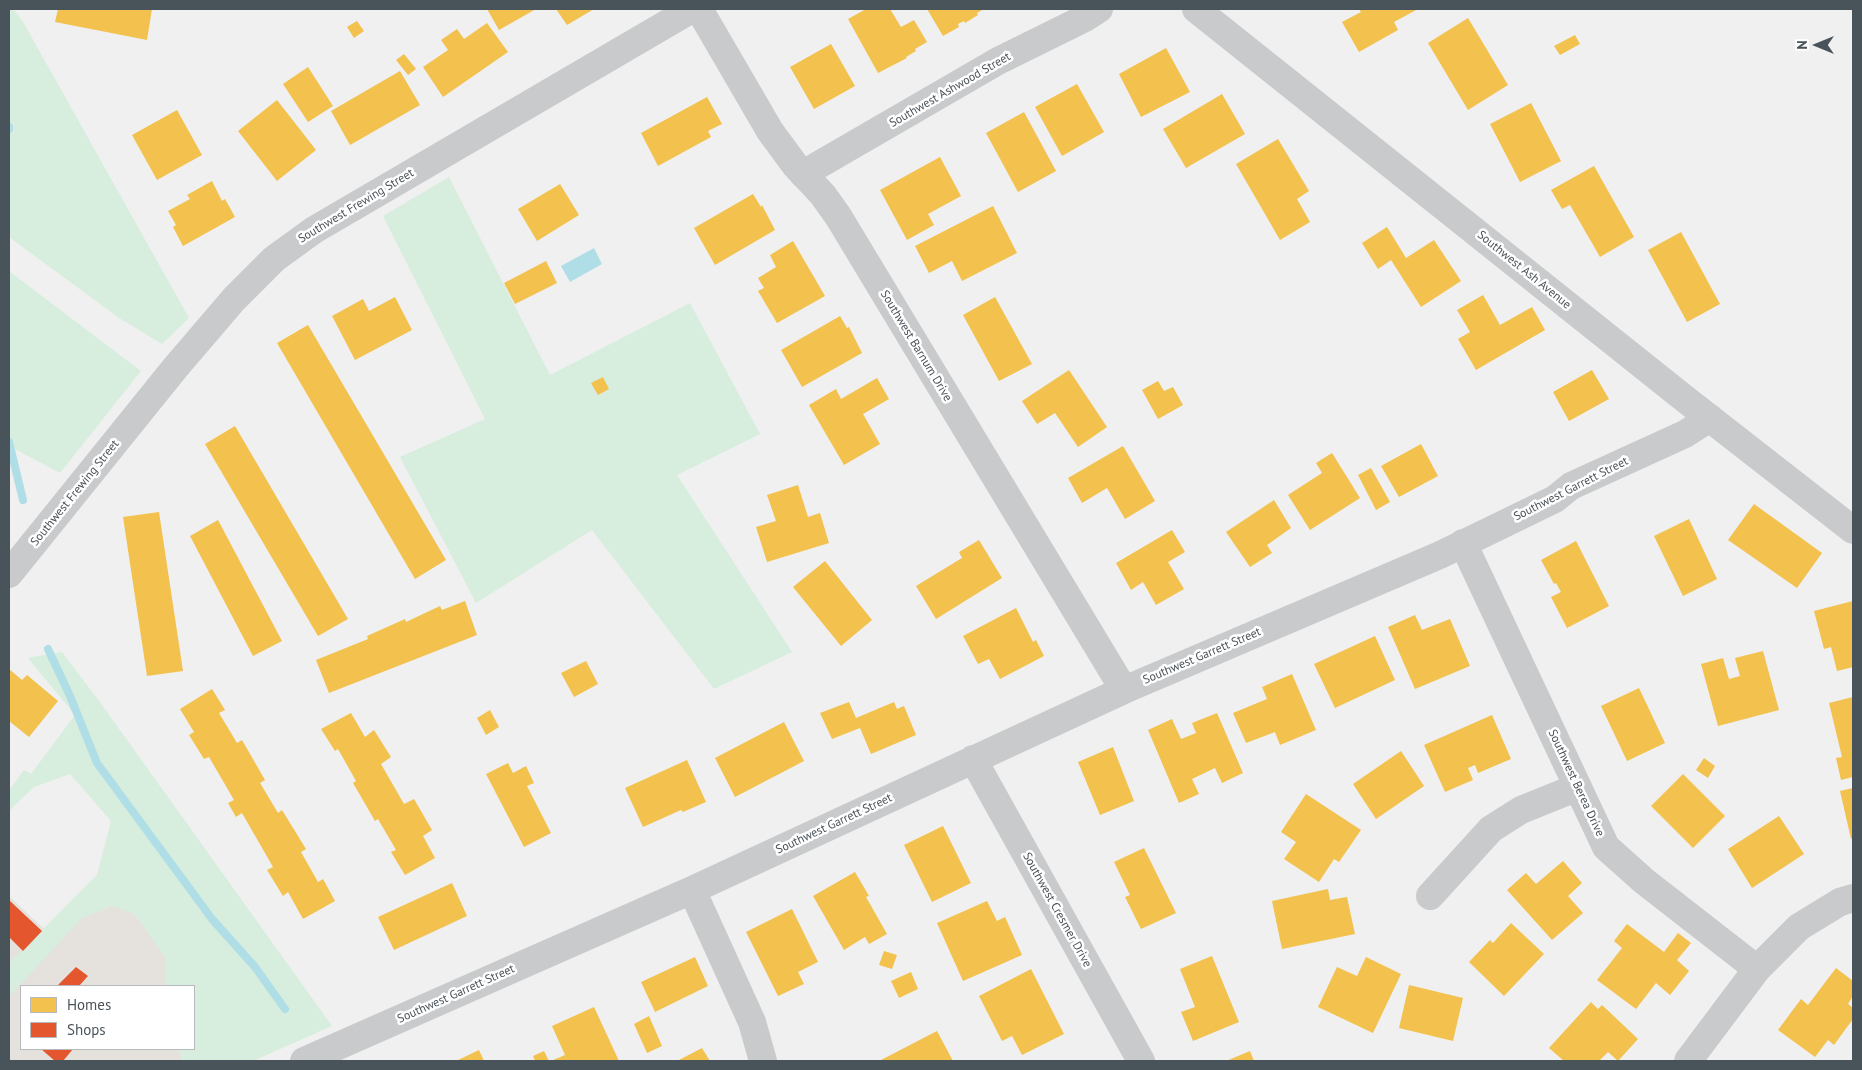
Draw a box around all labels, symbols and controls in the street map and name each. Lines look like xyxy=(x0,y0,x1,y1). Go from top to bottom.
north arrow xyxy=(1792,20,1842,70)
text: N xyxy=(1793,40,1811,50)
street label: Southwest Ashwood Street xyxy=(887,49,1013,131)
street label: Southwest Frewing Street xyxy=(296,166,416,246)
street label: Southwest Ash Avenue xyxy=(1474,228,1574,312)
street label: Southwest Barnum Drive xyxy=(877,288,955,404)
street label: Southwest Frewing Street xyxy=(28,437,122,549)
street label: Southwest Garrett Street xyxy=(1511,454,1631,524)
street label: Southwest Garrett Street xyxy=(1141,625,1263,687)
street label: Southwest Berea Drive xyxy=(1545,727,1607,839)
street label: Southwest Garrett Street xyxy=(774,791,894,857)
street label: Southwest Cresmer Drive xyxy=(1019,850,1095,970)
street label: Southwest Garrett Street xyxy=(395,962,517,1026)
legend xyxy=(20,985,195,1050)
text: Homes xyxy=(67,995,111,1014)
text: Shops xyxy=(67,1020,106,1039)

